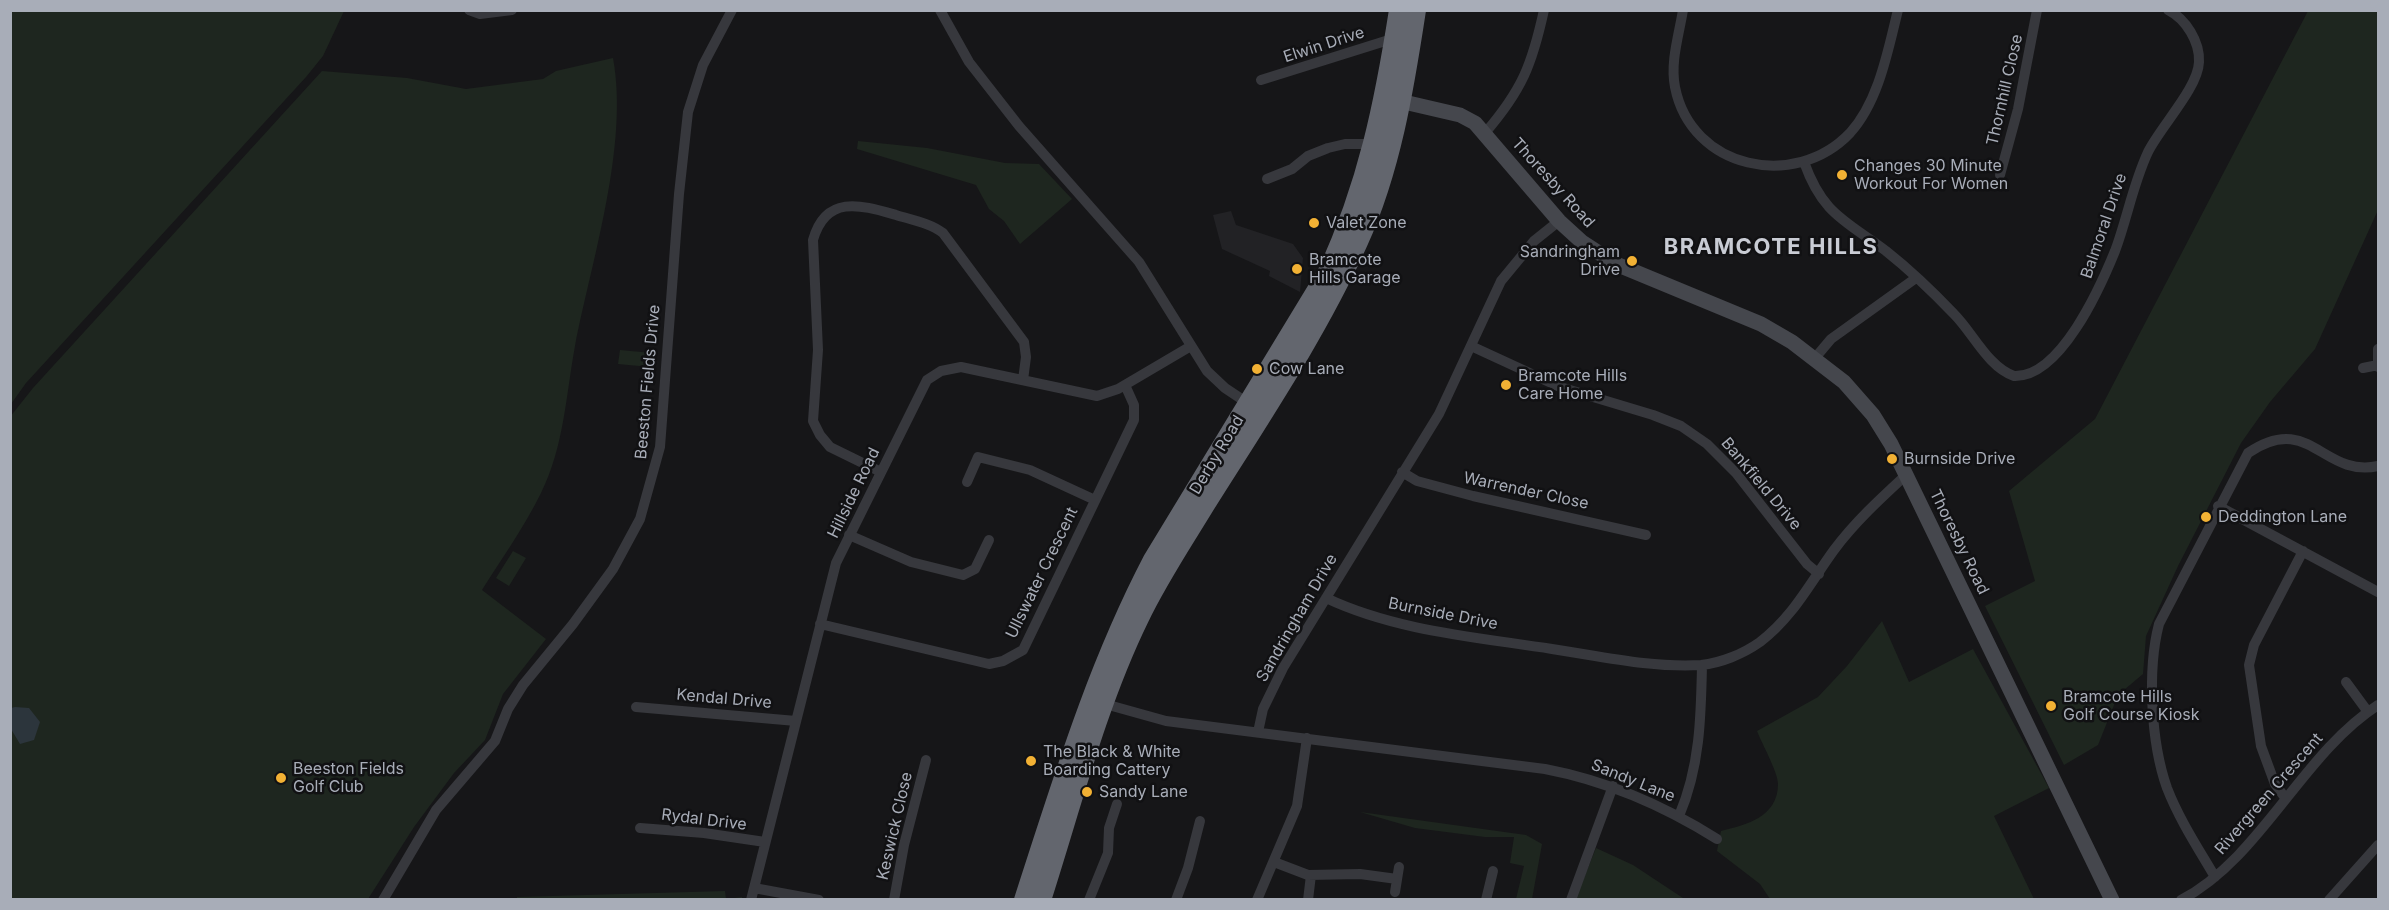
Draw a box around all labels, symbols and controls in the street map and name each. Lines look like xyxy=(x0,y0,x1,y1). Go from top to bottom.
street label: Elwin Drive xyxy=(1281,23,1367,67)
street label: Thornhill Close xyxy=(1983,32,2027,148)
street label: Thoresby Road xyxy=(1508,134,1598,232)
place label: Changes 30 Minute Workout For Women xyxy=(1854,156,2008,194)
marker: Changes 30 Minute Workout For Women xyxy=(1835,168,1849,182)
street label: Balmoral Drive xyxy=(2077,171,2131,281)
place label: Valet Zone xyxy=(1326,213,1407,233)
marker: Valet Zone xyxy=(1307,216,1321,230)
district label: BRAMCOTE HILLS xyxy=(1664,234,1878,260)
place label: Sandringham Drive xyxy=(1520,242,1620,280)
place label: Bramcote Hills Garage xyxy=(1309,250,1401,288)
marker: Sandringham Drive xyxy=(1625,254,1639,268)
marker: Bramcote Hills Garage xyxy=(1290,262,1304,276)
street label: Beeston Fields Drive xyxy=(632,304,664,460)
place label: Cow Lane xyxy=(1269,359,1344,379)
marker: Cow Lane xyxy=(1250,362,1264,376)
place label: Bramcote Hills Care Home xyxy=(1518,366,1627,404)
marker: Bramcote Hills Care Home xyxy=(1499,378,1513,392)
street label: Derby Road xyxy=(1186,412,1248,498)
street label: Bankfield Drive xyxy=(1717,434,1805,534)
street label: Hillside Road xyxy=(824,445,884,541)
place label: Burnside Drive xyxy=(1904,449,2015,469)
marker: Burnside Drive xyxy=(1885,452,1899,466)
street label: Warrender Close xyxy=(1462,468,1590,514)
street label: Thoresby Road xyxy=(1925,486,1993,598)
street label: Ullswater Crescent xyxy=(1002,504,1082,642)
place label: Deddington Lane xyxy=(2218,507,2347,527)
marker: Deddington Lane xyxy=(2199,510,2213,524)
street label: Sandringham Drive xyxy=(1253,551,1341,685)
street label: Burnside Drive xyxy=(1387,594,1499,634)
street label: Kendal Drive xyxy=(675,685,773,713)
place label: Bramcote Hills Golf Course Kiosk xyxy=(2063,687,2200,725)
marker: Bramcote Hills Golf Course Kiosk xyxy=(2044,699,2058,713)
street label: Rivergreen Crescent xyxy=(2211,729,2327,859)
place label: The Black & White Boarding Cattery xyxy=(1043,742,1181,780)
marker: The Black & White Boarding Cattery xyxy=(1024,754,1038,768)
street label: Sandy Lane xyxy=(1588,755,1678,807)
place label: Beeston Fields Golf Club xyxy=(293,759,404,797)
street label: Keswick Close xyxy=(873,770,917,882)
marker: Beeston Fields Golf Club xyxy=(274,771,288,785)
place label: Sandy Lane xyxy=(1099,782,1188,802)
marker: Sandy Lane xyxy=(1080,785,1094,799)
street label: Rydal Drive xyxy=(660,805,748,835)

